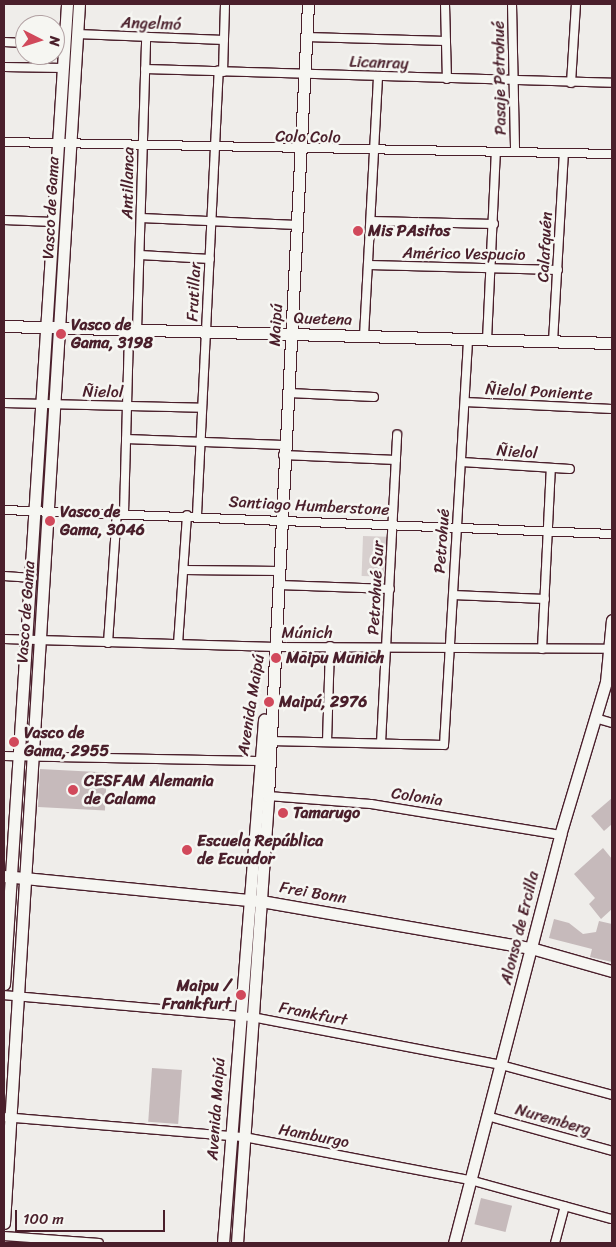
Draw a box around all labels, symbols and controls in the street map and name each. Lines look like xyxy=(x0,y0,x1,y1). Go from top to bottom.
street label: Angelmó xyxy=(120,13,182,35)
north arrow xyxy=(15,15,65,65)
street label: Pasaje Petrohué xyxy=(489,20,511,136)
text: N xyxy=(42,35,67,47)
street label: Licanray xyxy=(349,52,409,74)
street label: Colo Colo xyxy=(275,127,341,147)
street label: Antillanca xyxy=(118,147,138,219)
street label: Vasco de Gama xyxy=(39,156,63,260)
street label: Calafquén xyxy=(534,211,556,283)
place label: Mis PAsitos xyxy=(368,221,449,241)
marker: Mis PAsitos xyxy=(352,225,364,237)
street label: Américo Vespucio xyxy=(402,243,526,265)
street label: Frutillar xyxy=(183,262,205,322)
street label: Maipú xyxy=(265,303,287,347)
street label: Quetena xyxy=(293,308,353,330)
place label: Vasco de Gama, 3198 xyxy=(71,315,153,353)
marker: Vasco de Gama, 3198 xyxy=(55,328,67,340)
street label: Ñielol Poniente xyxy=(485,380,593,404)
street label: Ñielol xyxy=(82,382,124,402)
street label: Ñielol xyxy=(496,441,538,463)
street label: Santiago Humberstone xyxy=(228,492,390,520)
place label: Vasco de Gama, 3046 xyxy=(60,502,145,540)
street label: Petrohué xyxy=(430,508,454,574)
marker: Vasco de Gama, 3046 xyxy=(44,515,56,527)
street label: Petrohué Sur xyxy=(364,540,388,636)
street label: Vasco de Gama xyxy=(13,560,39,664)
street label: Múnich xyxy=(281,623,333,643)
place label: Maipu Munich xyxy=(286,648,384,668)
marker: Maipu Munich xyxy=(270,652,282,664)
street label: Avenida Maipú xyxy=(234,653,268,757)
place label: Maipú, 2976 xyxy=(279,692,367,712)
marker: Maipú, 2976 xyxy=(263,696,275,708)
place label: Vasco de Gama, 2955 xyxy=(24,723,109,761)
marker: Vasco de Gama, 2955 xyxy=(8,736,20,748)
place label: CESFAM Alemania de Calama xyxy=(84,771,214,809)
marker: CESFAM Alemania de Calama xyxy=(66,783,80,797)
street label: Colonia xyxy=(390,783,444,811)
place label: Tamarugo xyxy=(293,803,360,823)
marker: Tamarugo xyxy=(277,807,289,819)
place label: Escuela República de Ecuador xyxy=(197,831,323,869)
marker: Escuela República de Ecuador xyxy=(181,844,193,856)
street label: Alonso de Ercilla xyxy=(497,869,543,987)
street label: Frei Bonn xyxy=(278,878,348,908)
place label: Maipu / Frankfurt xyxy=(162,976,231,1014)
marker: Maipu / Frankfurt xyxy=(235,989,247,1001)
street label: Frankfurt xyxy=(277,998,349,1030)
street label: Avenida Maipú xyxy=(203,1057,229,1161)
street label: Nuremberg xyxy=(513,1100,593,1140)
street label: Hamburgo xyxy=(277,1120,351,1152)
scale bar xyxy=(18,1200,168,1232)
text: 100 m xyxy=(23,1206,64,1232)

